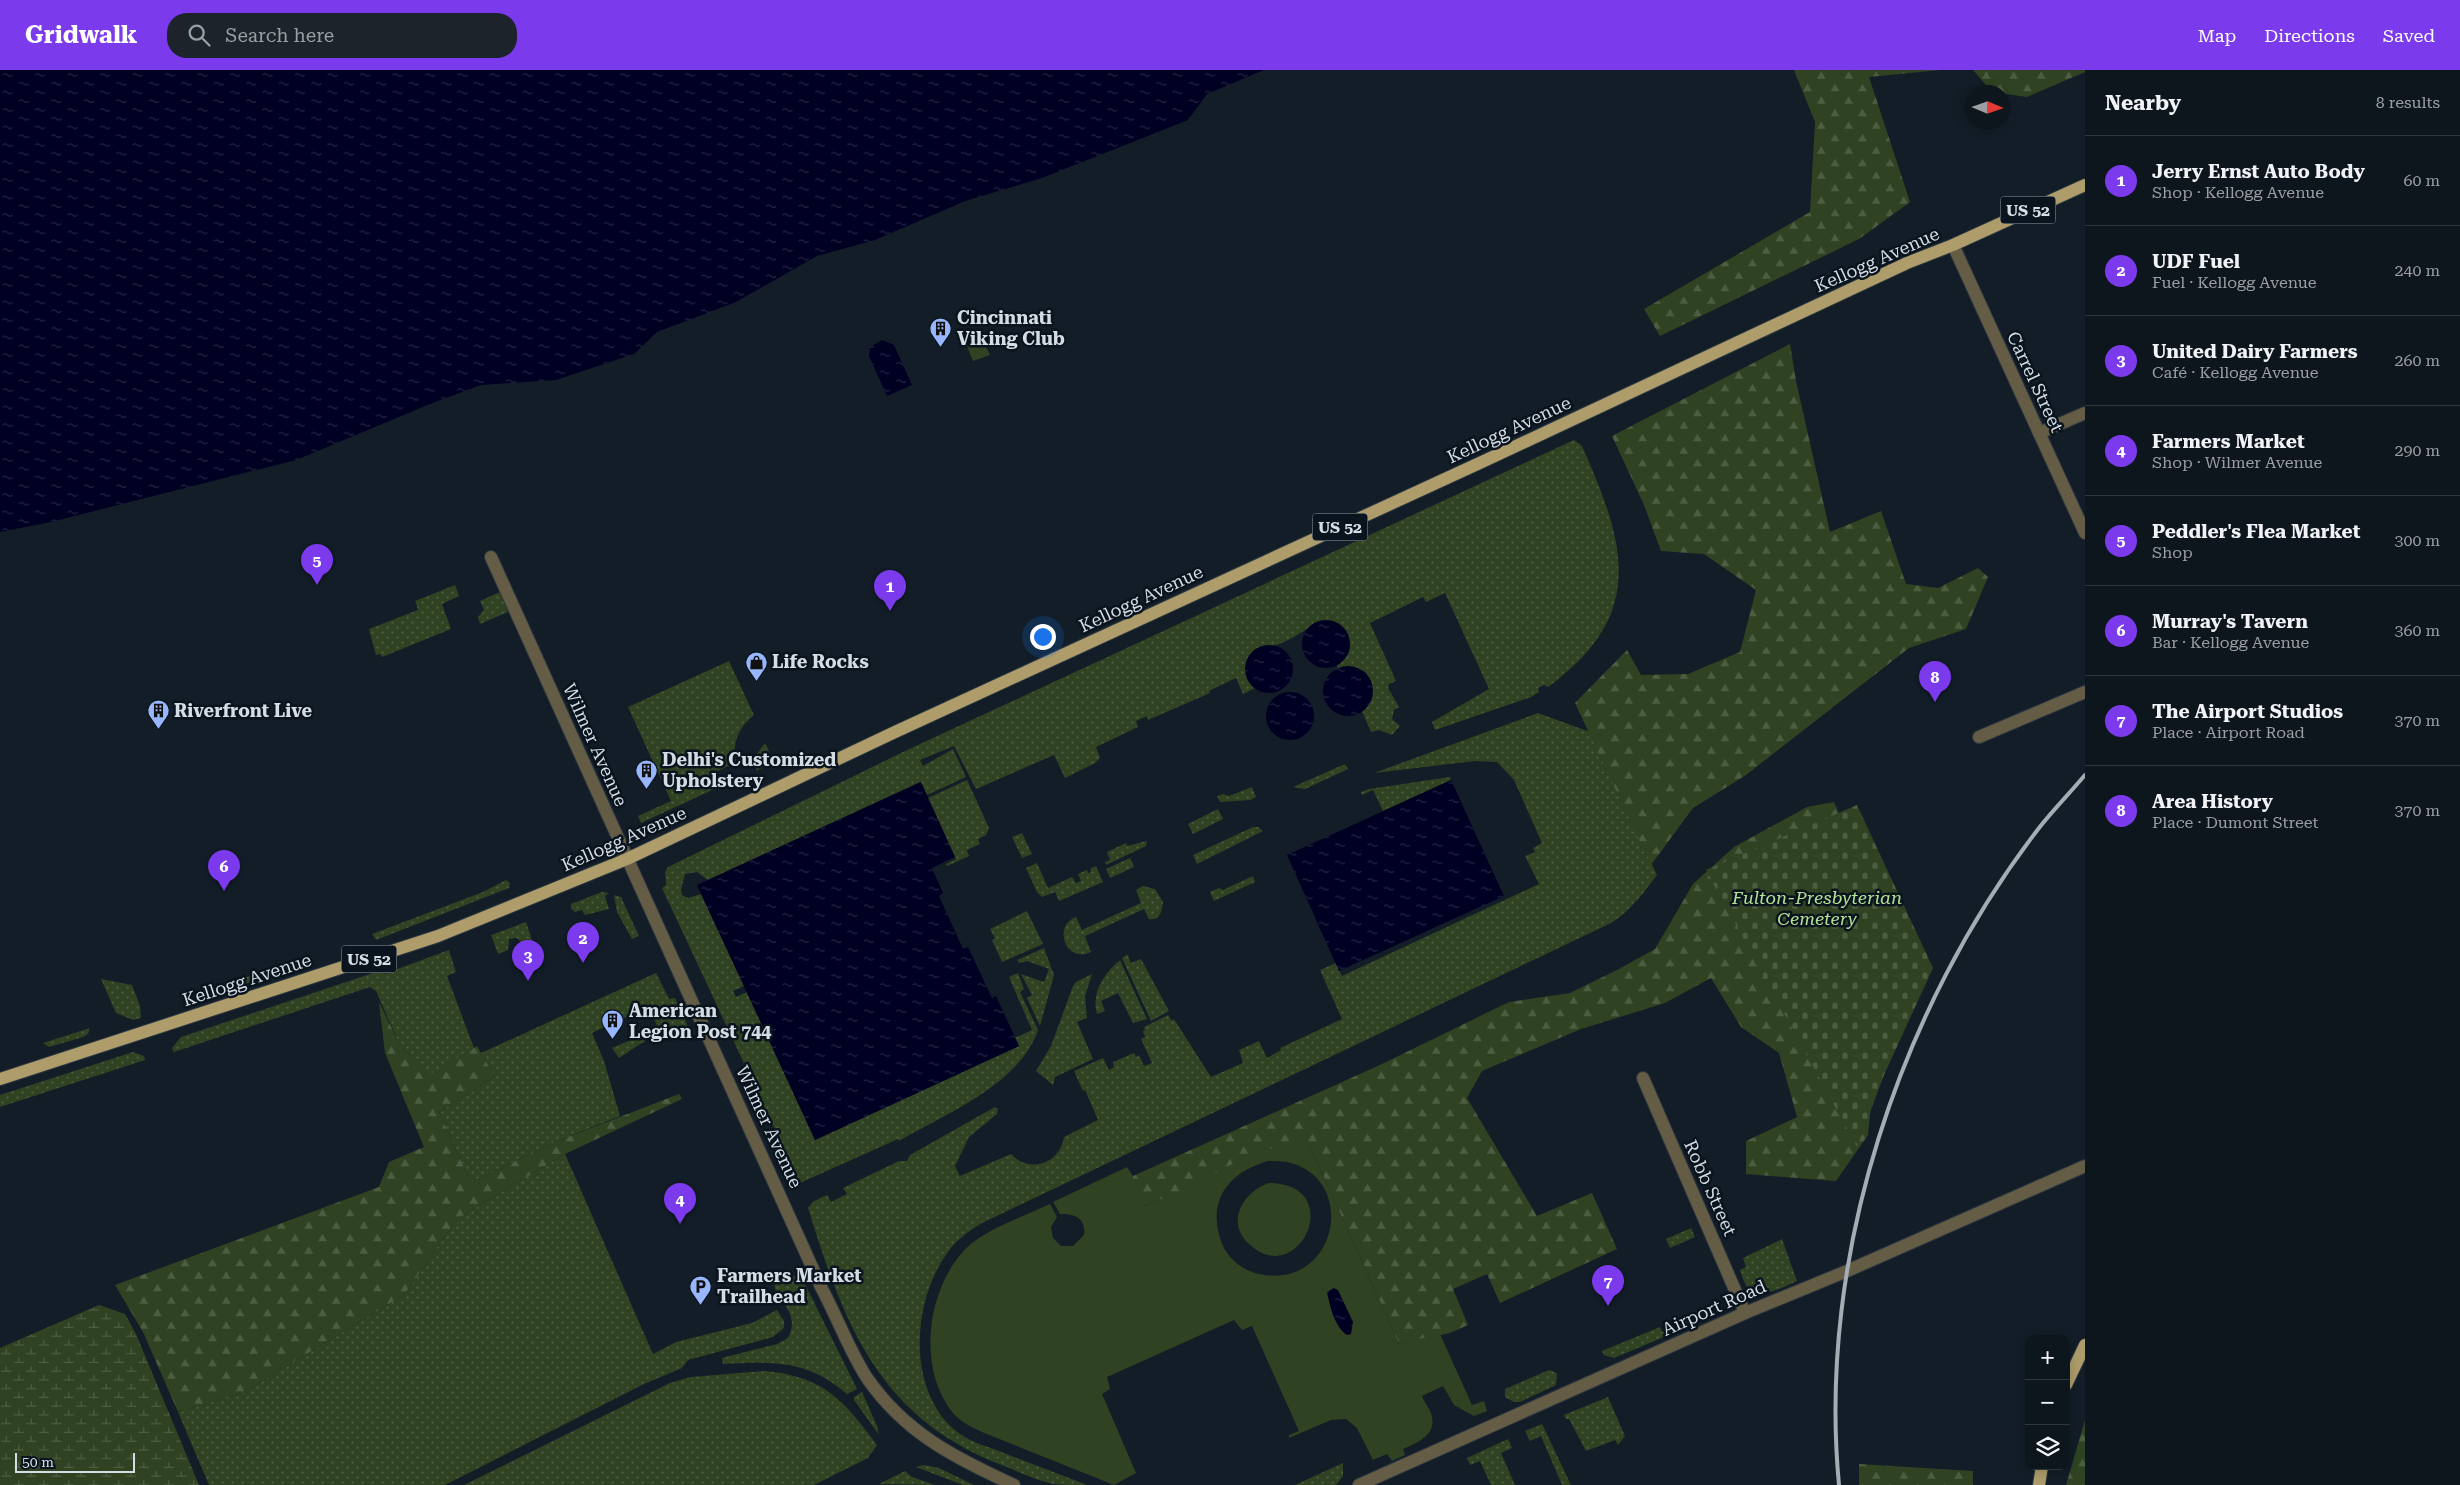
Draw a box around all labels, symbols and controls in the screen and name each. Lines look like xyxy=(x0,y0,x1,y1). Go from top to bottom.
search box xyxy=(167,13,517,58)
text: Gridwalk xyxy=(25,21,137,49)
icon: search xyxy=(185,21,213,49)
text: Search here xyxy=(225,24,334,47)
text: Map xyxy=(2198,25,2236,46)
text: Directions xyxy=(2264,25,2355,46)
text: Saved xyxy=(2383,25,2435,46)
north arrow xyxy=(1965,85,2010,130)
text: Nearby xyxy=(2105,91,2181,115)
text: 8 results xyxy=(2376,93,2440,112)
text: Jerry Ernst Auto Body xyxy=(2152,160,2365,183)
text: 1 xyxy=(2117,171,2125,190)
text: 60 m xyxy=(2403,171,2440,190)
text: Shop · Kellogg Avenue xyxy=(2152,183,2324,202)
road number: US 52 xyxy=(2000,196,2056,224)
street label: Kellogg Avenue xyxy=(1811,223,1942,296)
text: UDF Fuel xyxy=(2152,250,2240,273)
text: 2 xyxy=(2117,261,2125,280)
text: 240 m xyxy=(2394,261,2440,280)
text: Fuel · Kellogg Avenue xyxy=(2152,273,2317,292)
place label: Cincinnati Viking Club xyxy=(957,307,1065,349)
building icon: Cincinnati Viking Club xyxy=(929,316,953,347)
street label: Carrel Street xyxy=(2003,328,2068,436)
text: United Dairy Farmers xyxy=(2152,340,2358,363)
text: 3 xyxy=(2117,351,2125,370)
text: 260 m xyxy=(2394,351,2440,370)
text: Café · Kellogg Avenue xyxy=(2152,363,2319,382)
street label: Kellogg Avenue xyxy=(1444,392,1574,467)
text: Farmers Market xyxy=(2152,430,2305,453)
text: 4 xyxy=(2117,441,2125,460)
text: 290 m xyxy=(2394,441,2440,460)
text: Shop · Wilmer Avenue xyxy=(2152,453,2322,472)
road number: US 52 xyxy=(1312,514,1368,541)
text: Peddler's Flea Market xyxy=(2152,520,2360,543)
text: 5 xyxy=(2117,531,2125,550)
text: 300 m xyxy=(2394,531,2440,550)
text: Shop xyxy=(2152,543,2193,562)
pin: 5 xyxy=(301,544,333,585)
street label: Kellogg Avenue xyxy=(1076,561,1206,636)
pin: 1 xyxy=(874,570,906,611)
text: Murray's Tavern xyxy=(2152,610,2308,633)
text: 6 xyxy=(2117,621,2125,640)
text: 360 m xyxy=(2394,621,2440,640)
your location xyxy=(1030,624,1056,650)
text: Bar · Kellogg Avenue xyxy=(2152,633,2309,652)
shop icon: Life Rocks xyxy=(744,650,768,681)
place label: Life Rocks xyxy=(772,651,869,672)
pin: 8 xyxy=(1919,661,1951,702)
street label: Wilmer Avenue xyxy=(559,680,632,810)
building icon: Riverfront Live xyxy=(146,699,170,730)
place label: Riverfront Live xyxy=(174,700,312,721)
text: The Airport Studios xyxy=(2152,700,2343,723)
text: 7 xyxy=(2117,711,2125,730)
text: 370 m xyxy=(2394,711,2440,730)
text: Place · Airport Road xyxy=(2152,723,2305,742)
place label: Delhi's Customized Upholstery xyxy=(662,749,836,791)
building icon: Delhi's Customized Upholstery xyxy=(634,758,658,789)
text: Area History xyxy=(2152,790,2273,813)
text: 8 xyxy=(2117,801,2125,820)
text: 370 m xyxy=(2394,801,2440,820)
street label: Kellogg Avenue xyxy=(558,802,689,875)
text: Place · Dumont Street xyxy=(2152,813,2319,832)
pin: 6 xyxy=(208,850,240,891)
park label: Fulton-Presbyterian Cemetery xyxy=(1731,887,1902,929)
pin: 2 xyxy=(567,922,599,963)
pin: 3 xyxy=(512,940,544,981)
road number: US 52 xyxy=(342,946,396,972)
street label: Kellogg Avenue xyxy=(180,949,314,1010)
place label: American Legion Post 744 xyxy=(629,1000,771,1042)
building icon: American Legion Post 744 xyxy=(601,1009,625,1040)
street label: Wilmer Avenue xyxy=(732,1062,807,1191)
street label: Robb Street xyxy=(1680,1137,1741,1239)
pin: 4 xyxy=(664,1183,696,1224)
place label: Farmers Market Trailhead xyxy=(717,1265,862,1307)
pin: 7 xyxy=(1592,1265,1624,1306)
parking icon: Farmers Market Trailhead xyxy=(689,1274,713,1305)
street label: Airport Road xyxy=(1658,1275,1770,1340)
map controls xyxy=(2025,1335,2070,1470)
button: + xyxy=(2025,1335,2070,1380)
button: − xyxy=(2025,1380,2070,1425)
button: layers xyxy=(2025,1425,2070,1470)
scale bar xyxy=(15,1450,135,1473)
text: 50 m xyxy=(22,1454,54,1470)

